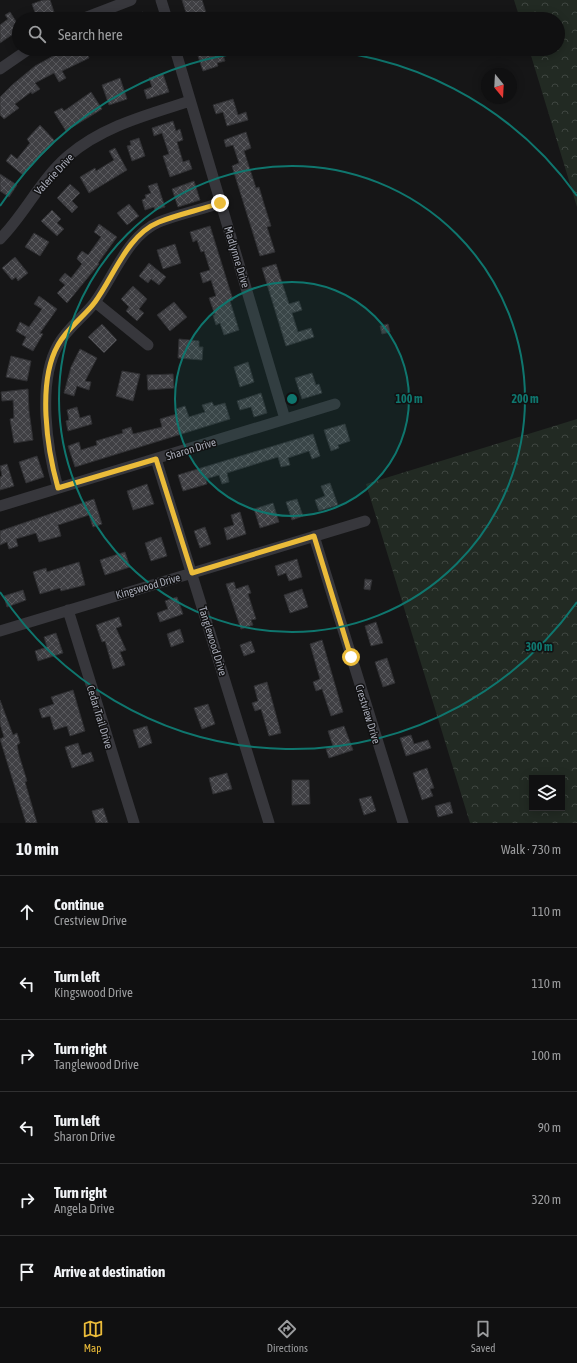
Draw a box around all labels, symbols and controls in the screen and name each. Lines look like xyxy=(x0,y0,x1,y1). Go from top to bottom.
search box xyxy=(12,12,565,56)
icon: search xyxy=(26,23,48,45)
text: Search here xyxy=(58,26,123,43)
north arrow xyxy=(481,68,517,104)
street label: Valerie Drive xyxy=(32,151,76,197)
route end xyxy=(211,194,229,212)
street label: Madlynne Drive xyxy=(222,225,252,289)
centre of rings xyxy=(285,392,299,406)
text: 100 m xyxy=(395,392,423,406)
text: 200 m xyxy=(511,392,539,406)
street label: Sharon Drive xyxy=(165,436,217,462)
street label: Kingswood Drive xyxy=(114,571,182,601)
street label: Tanglewood Drive xyxy=(197,605,229,677)
text: 300 m xyxy=(525,640,553,654)
route start xyxy=(342,648,360,666)
street label: Crestview Drive xyxy=(353,683,383,745)
street label: Cedar Trail Drive xyxy=(85,684,115,750)
map controls xyxy=(529,775,565,811)
button: layers xyxy=(529,775,565,811)
text: 10 min xyxy=(16,839,59,859)
text: Walk · 730 m xyxy=(501,842,561,857)
text: Continue xyxy=(54,896,104,913)
icon: ahead xyxy=(16,901,38,923)
text: 110 m xyxy=(532,904,561,919)
text: Crestview Drive xyxy=(54,913,127,928)
text: Turn left xyxy=(54,968,100,985)
icon: left xyxy=(16,973,38,995)
text: 110 m xyxy=(532,976,561,991)
text: Kingswood Drive xyxy=(54,985,133,1000)
text: Turn right xyxy=(54,1040,107,1057)
icon: right xyxy=(16,1045,38,1067)
text: 100 m xyxy=(532,1048,561,1063)
text: Tanglewood Drive xyxy=(54,1057,139,1072)
text: Turn left xyxy=(54,1112,100,1129)
icon: left xyxy=(16,1117,38,1139)
text: 90 m xyxy=(538,1120,561,1135)
text: Sharon Drive xyxy=(54,1129,115,1144)
text: Turn right xyxy=(54,1184,107,1201)
icon: right xyxy=(16,1189,38,1211)
text: 320 m xyxy=(532,1192,561,1207)
text: Angela Drive xyxy=(54,1201,114,1216)
icon: arrive xyxy=(16,1261,38,1283)
text: Arrive at destination xyxy=(54,1263,165,1280)
tab: Map xyxy=(82,1318,104,1354)
tab: Directions xyxy=(267,1318,308,1354)
tab: Saved xyxy=(471,1318,495,1354)

